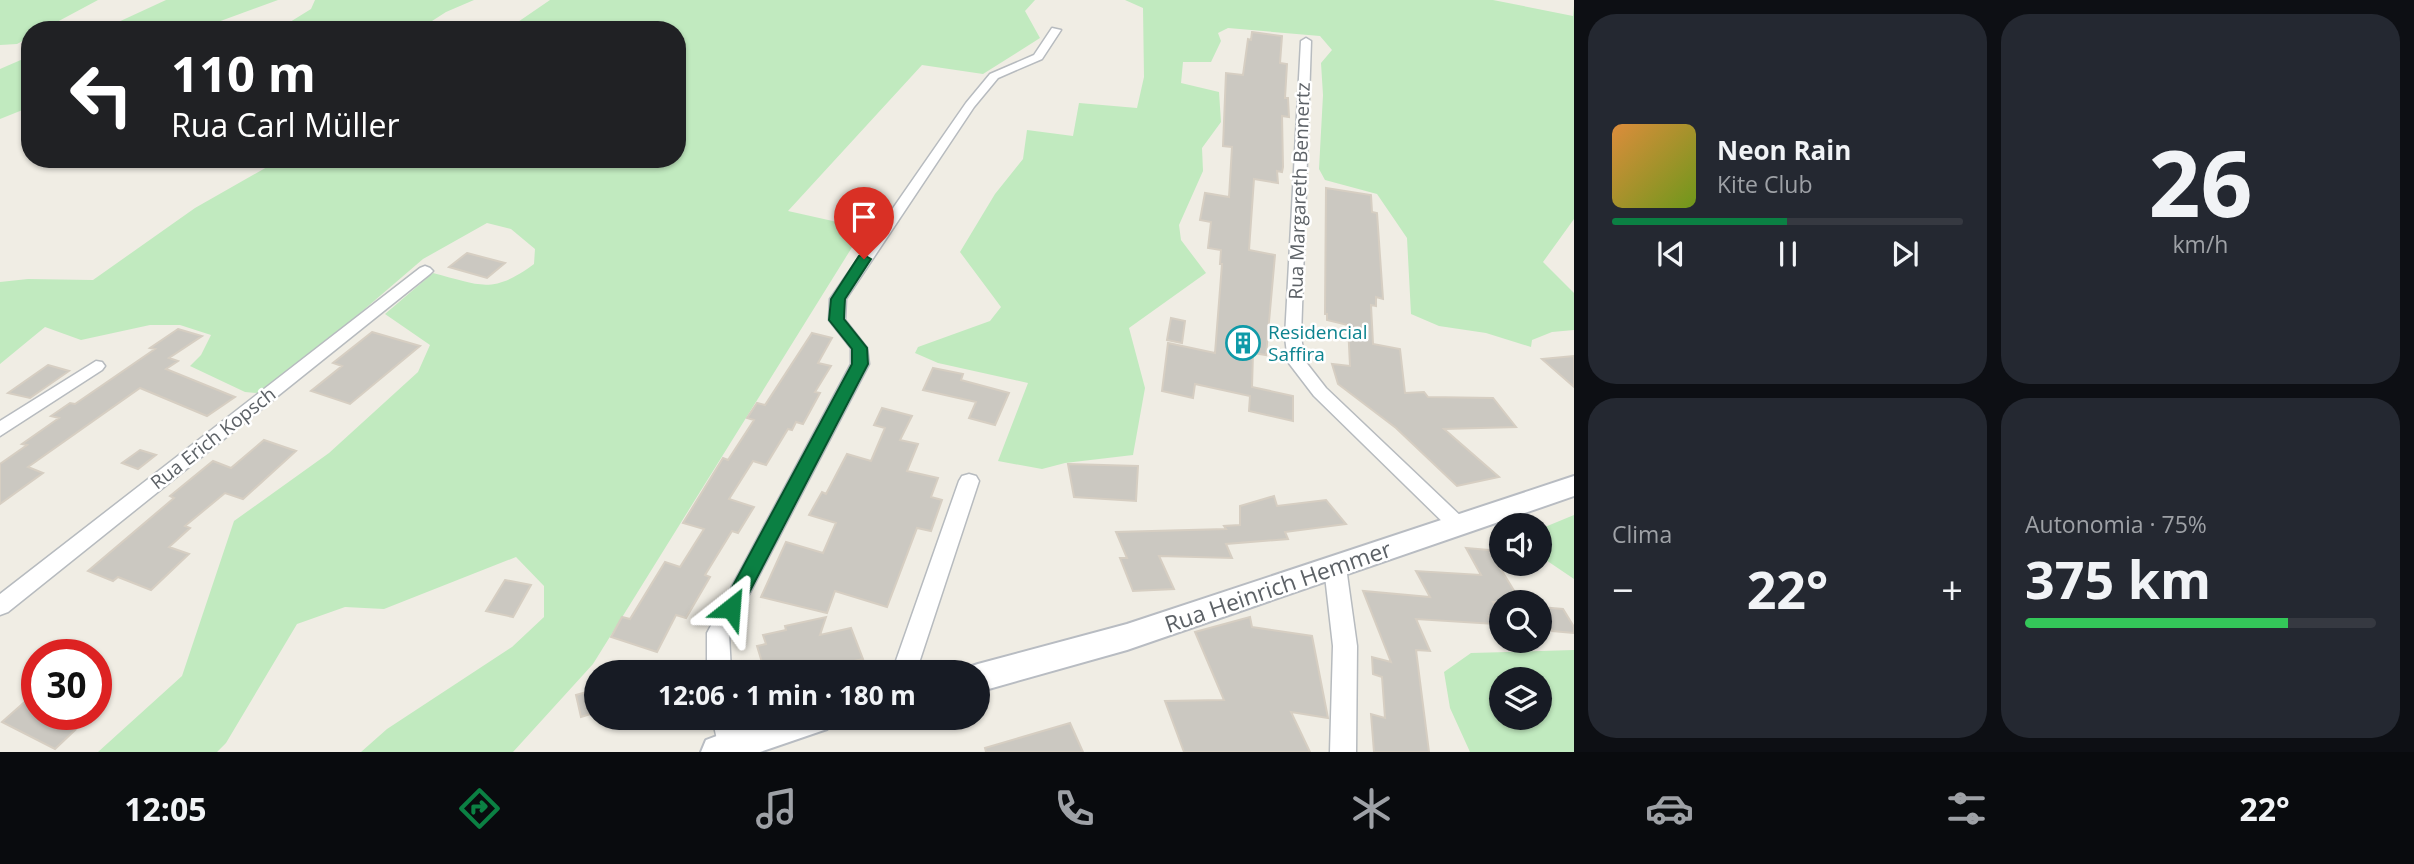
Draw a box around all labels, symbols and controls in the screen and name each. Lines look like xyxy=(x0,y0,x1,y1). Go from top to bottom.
text: 110 m xyxy=(171,40,316,106)
icon: left xyxy=(56,49,147,140)
street label: Rua Margareth Bennertz xyxy=(1282,82,1316,300)
text: Rua Carl Müller xyxy=(171,103,399,146)
text: 26 xyxy=(2148,120,2253,244)
text: Neon Rain xyxy=(1717,132,1851,168)
text: Kite Club xyxy=(1717,168,1812,200)
pin xyxy=(834,187,894,259)
icon: arrive xyxy=(845,198,883,236)
text: km/h xyxy=(2173,228,2228,260)
icon: previous xyxy=(1652,235,1690,273)
icon: pause xyxy=(1769,235,1807,273)
icon: next xyxy=(1886,235,1924,273)
place label: Residencial Saffira xyxy=(1268,319,1367,367)
building icon: Residencial Saffira xyxy=(1224,324,1262,362)
street label: Rua Erich Kopsch xyxy=(145,381,281,495)
text: Autonomia · 75% xyxy=(2025,508,2207,540)
map controls xyxy=(1489,513,1552,730)
button: sound xyxy=(1489,513,1552,576)
text: Clima xyxy=(1612,518,1672,550)
street label: Rua Heinrich Hemmer xyxy=(1160,532,1396,640)
text: 375 km xyxy=(2025,543,2211,614)
text: 22° xyxy=(1747,553,1828,624)
text: − xyxy=(1612,563,1634,615)
text: + xyxy=(1941,563,1963,615)
position arrow xyxy=(694,571,768,645)
button: search xyxy=(1489,590,1552,653)
speed limit sign: 30 xyxy=(21,639,112,730)
button: layers xyxy=(1489,667,1552,730)
text: 12:06 · 1 min · 180 m xyxy=(658,677,916,713)
icon: directions xyxy=(455,784,504,833)
icon: music xyxy=(752,784,801,833)
icon: phone xyxy=(1050,784,1099,833)
icon: climate xyxy=(1347,784,1396,833)
icon: car xyxy=(1645,784,1694,833)
icon: filters xyxy=(1942,784,1991,833)
text: 12:05 xyxy=(124,787,207,830)
text: 22° xyxy=(2239,787,2290,830)

